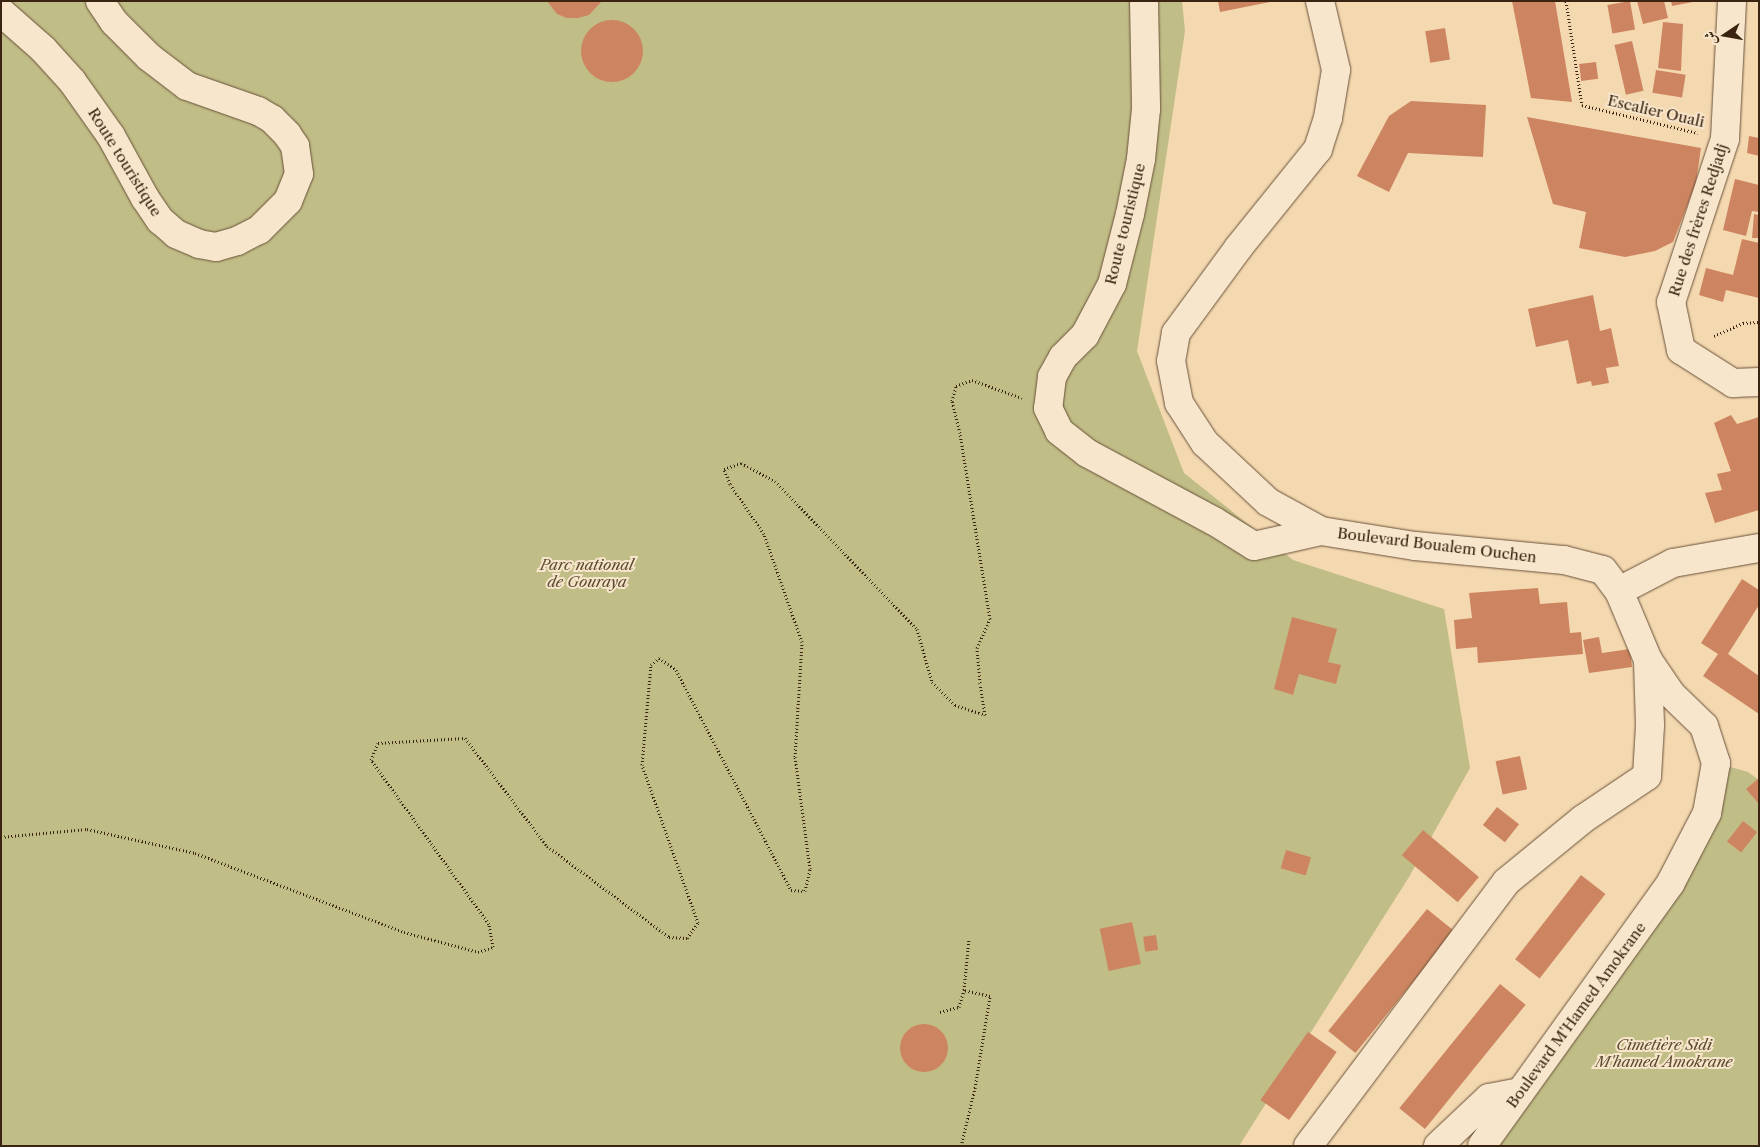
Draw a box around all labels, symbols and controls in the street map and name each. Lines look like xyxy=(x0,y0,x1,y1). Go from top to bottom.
north arrow xyxy=(1700,10,1750,60)
text: ش xyxy=(1700,29,1721,47)
street label: Escalier Ouali xyxy=(1606,91,1706,131)
street label: Route touristique xyxy=(84,104,166,220)
street label: Rue des frères Redjadj xyxy=(1665,141,1731,299)
street label: Route touristique xyxy=(1101,161,1149,287)
street label: Boulevard Boualem Ouchen xyxy=(1336,524,1538,566)
park label: Parc national de Gouraya xyxy=(540,555,634,590)
street label: Boulevard M'Hamed Amokrane xyxy=(1502,918,1650,1112)
park label: Cimetière Sidi M'hamed Amokrane xyxy=(1595,1035,1733,1070)

